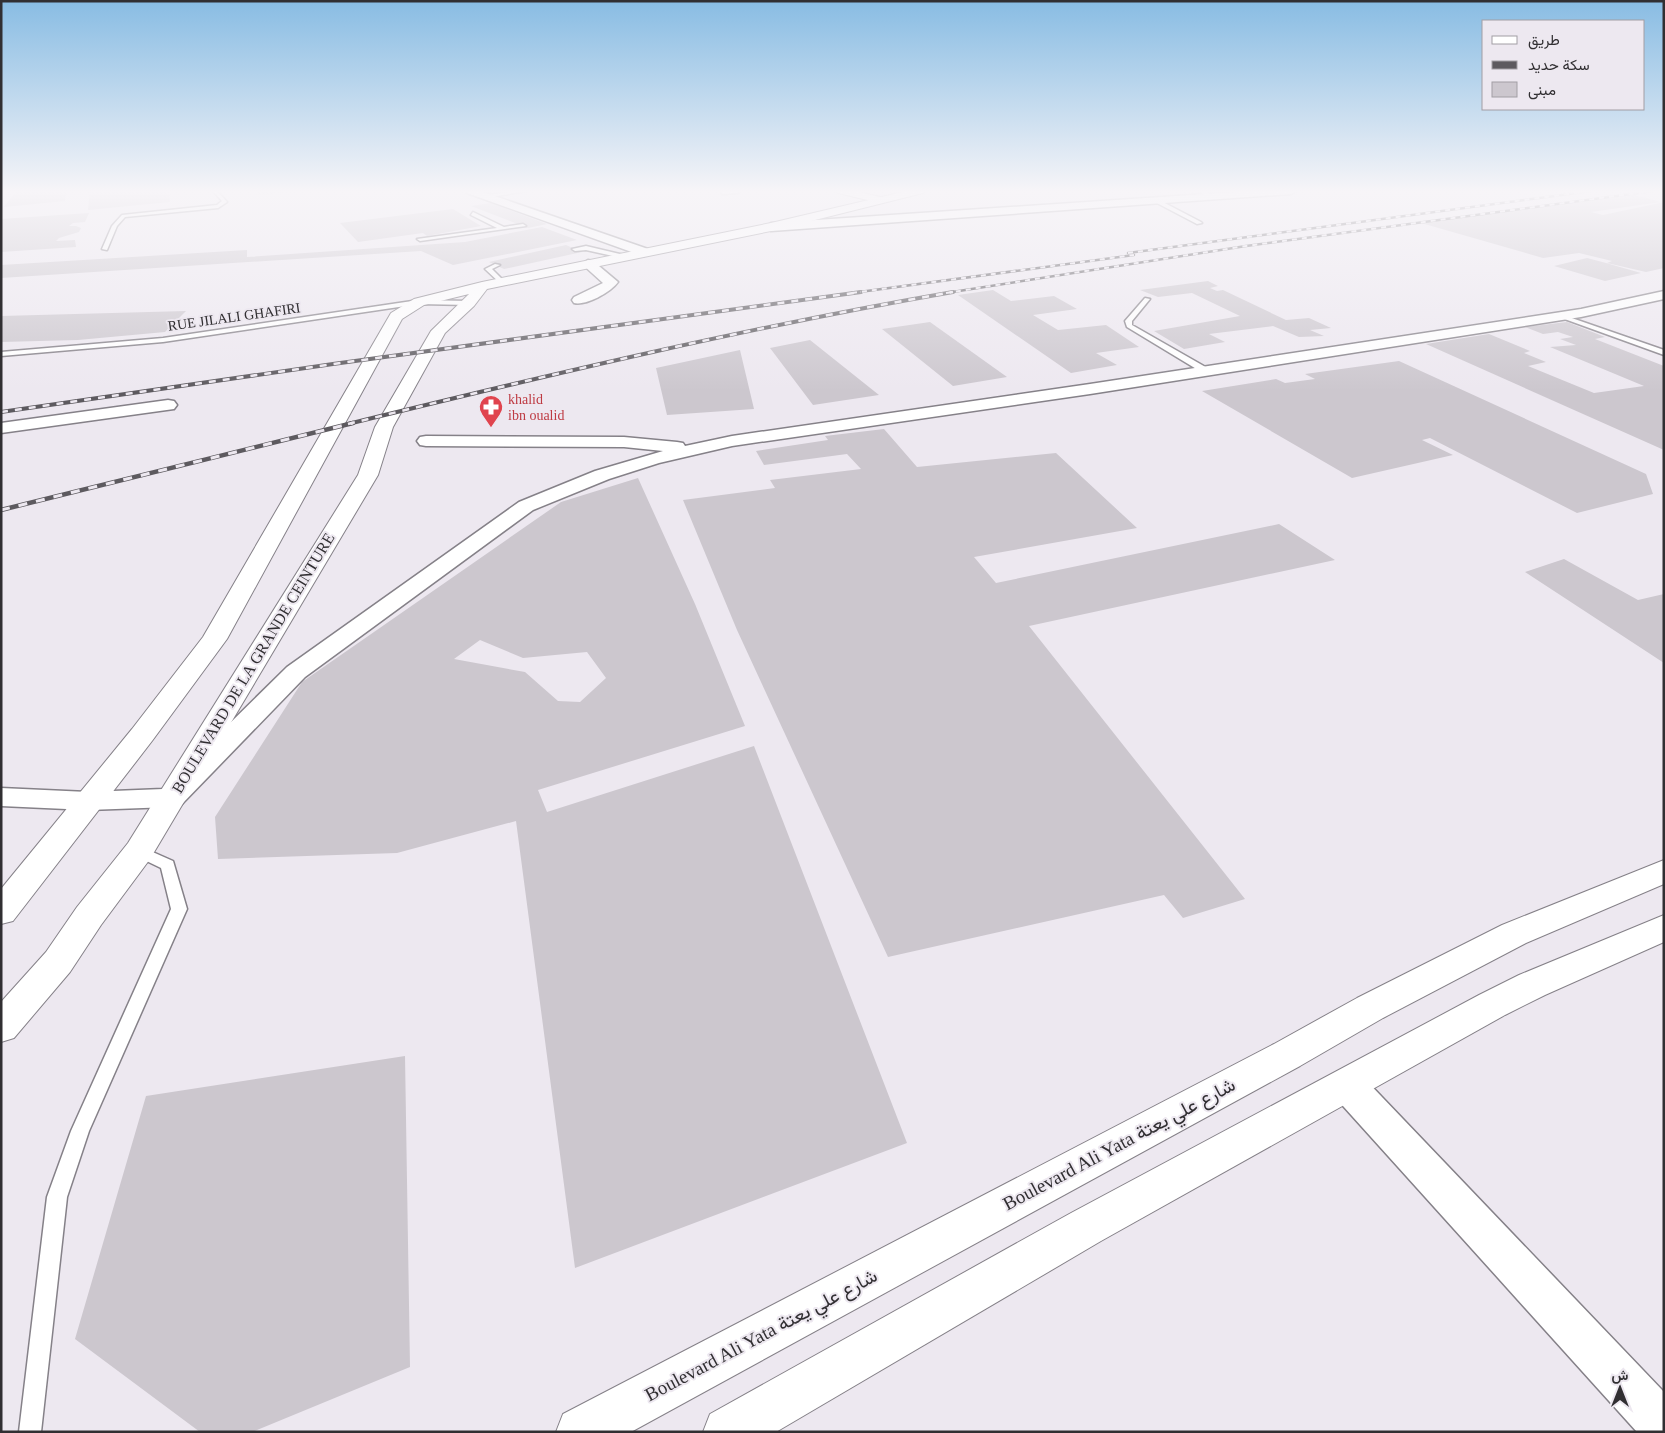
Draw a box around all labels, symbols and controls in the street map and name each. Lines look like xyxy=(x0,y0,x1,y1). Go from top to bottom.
legend xyxy=(1482,20,1645,110)
text: طريق xyxy=(1528,32,1560,50)
text: سكة حديد xyxy=(1528,57,1590,74)
text: مبنى xyxy=(1528,82,1556,100)
street label: RUE JILALI GHAFIRI xyxy=(167,300,302,334)
place label: khalid ibn oualid xyxy=(508,392,564,423)
pharmacy icon: khalid ibn oualid xyxy=(478,394,504,428)
street label: BOULEVARD DE LA GRANDE CEINTURE xyxy=(168,530,338,796)
street label: Boulevard Ali Yata شارع علي يعتة xyxy=(999,1074,1241,1219)
street label: Boulevard Ali Yata شارع علي يعتة xyxy=(641,1265,883,1410)
north arrow xyxy=(1595,1363,1645,1413)
text: ش xyxy=(1612,1368,1629,1384)

